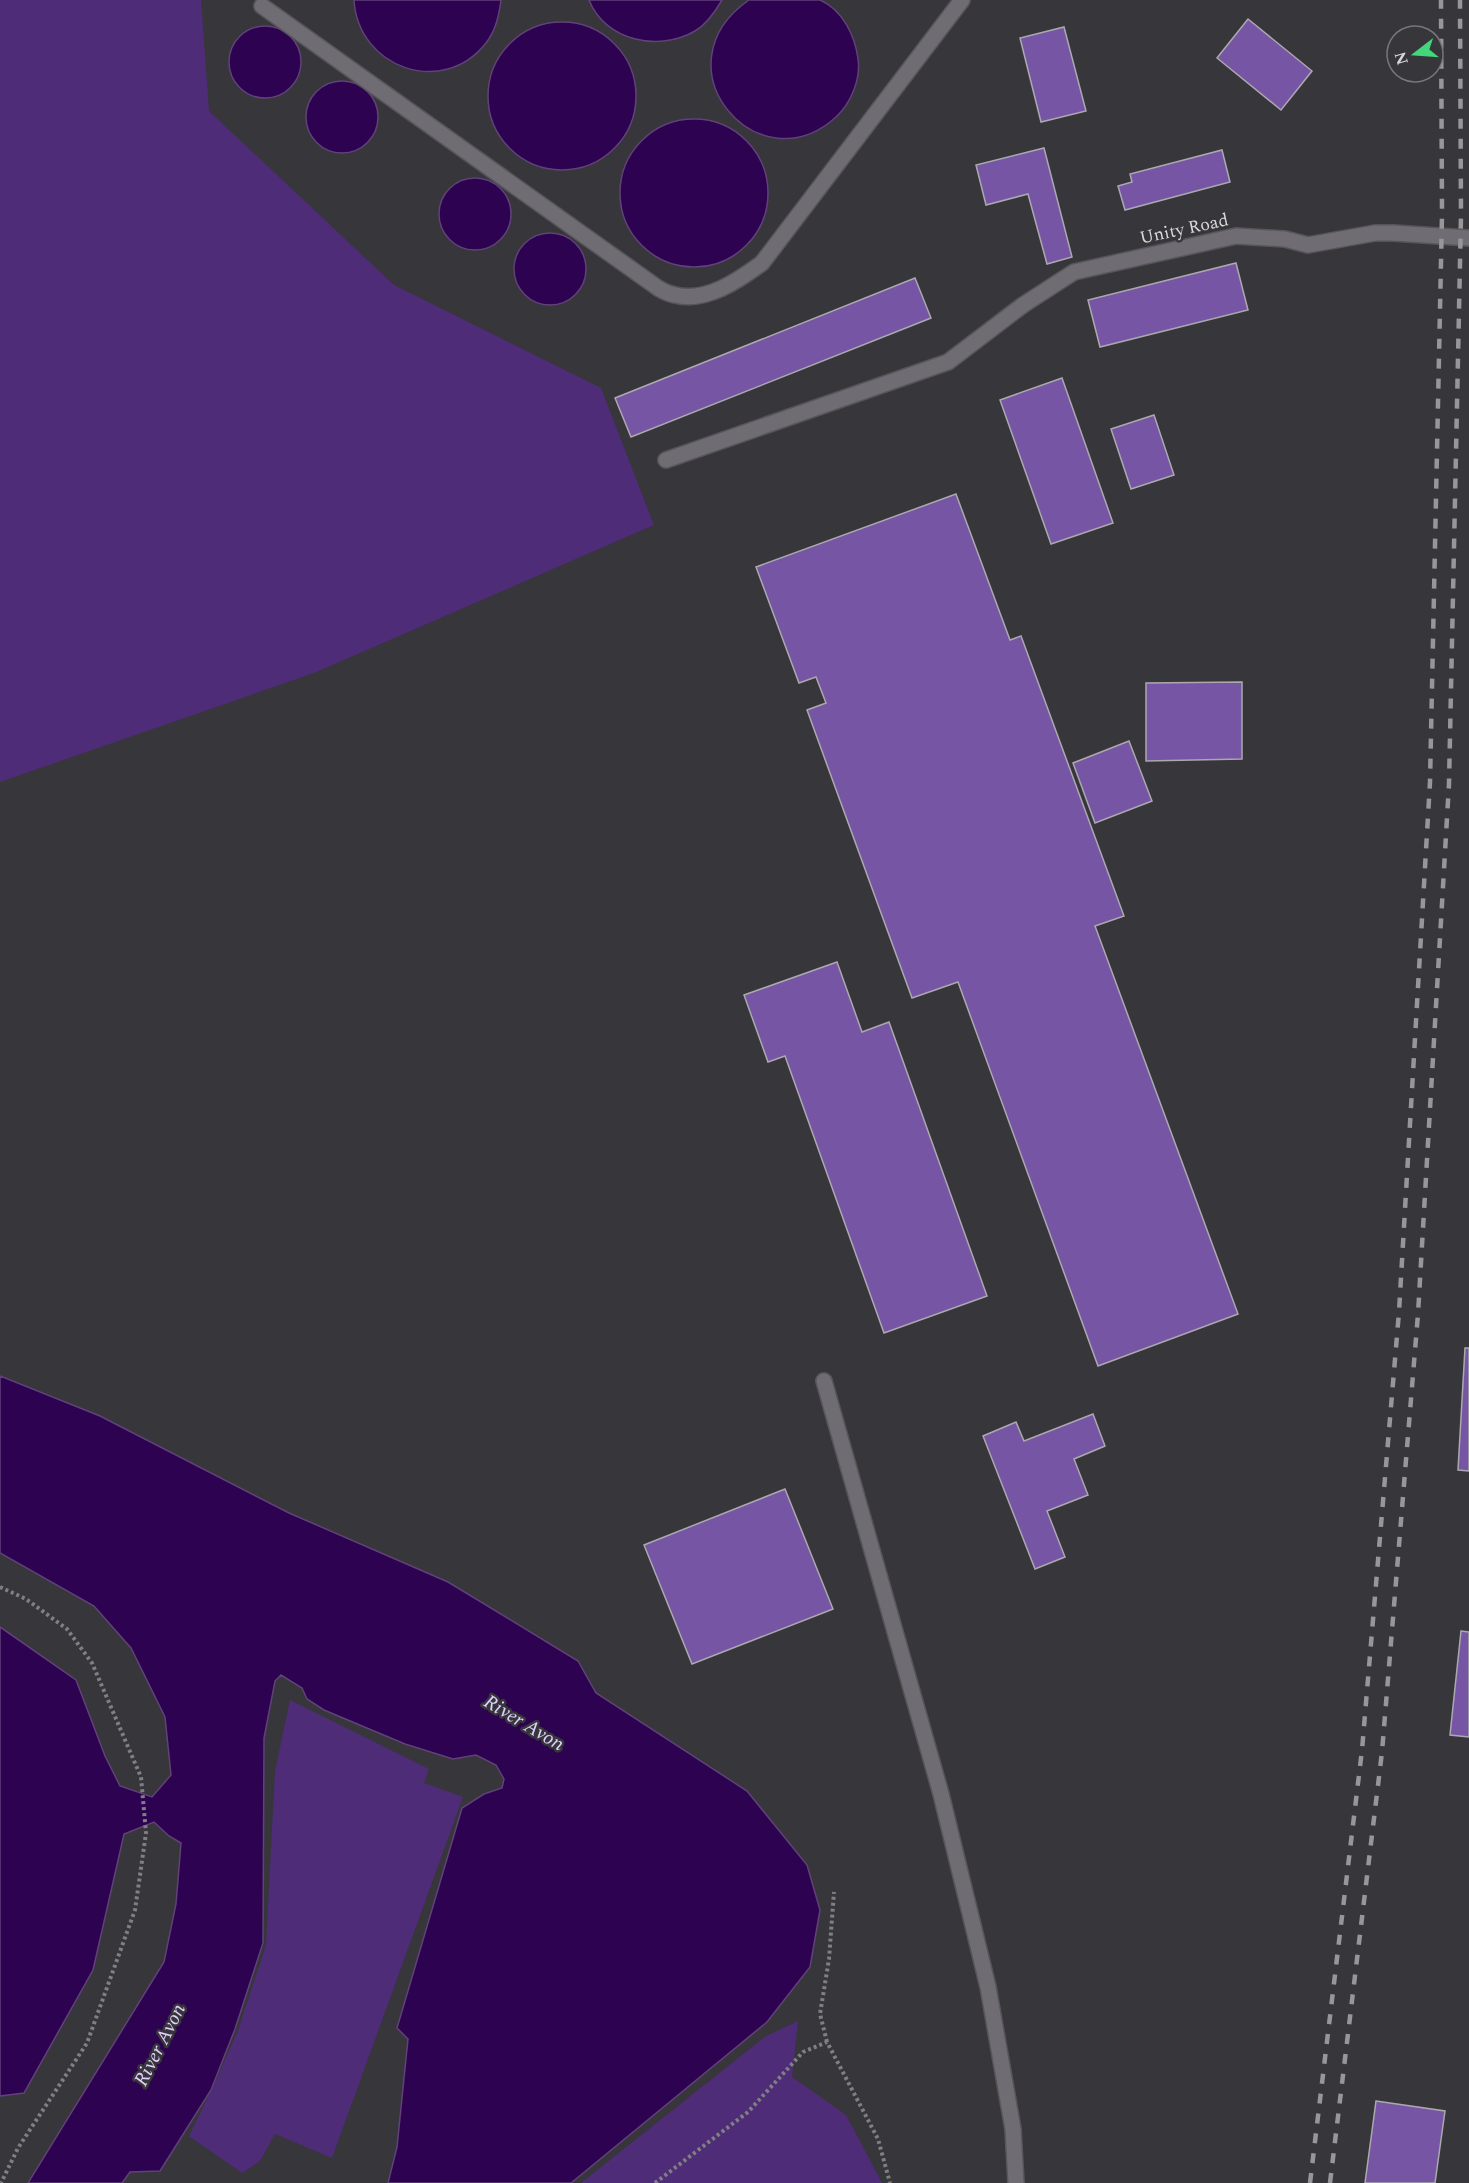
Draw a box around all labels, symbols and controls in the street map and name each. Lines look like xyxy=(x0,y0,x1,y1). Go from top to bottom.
north arrow xyxy=(1385,24,1445,84)
text: N xyxy=(1388,48,1415,68)
street label: Unity Road xyxy=(1137,206,1231,252)
water label: River Avon xyxy=(478,1687,570,1759)
water label: River Avon xyxy=(126,1998,194,2092)

